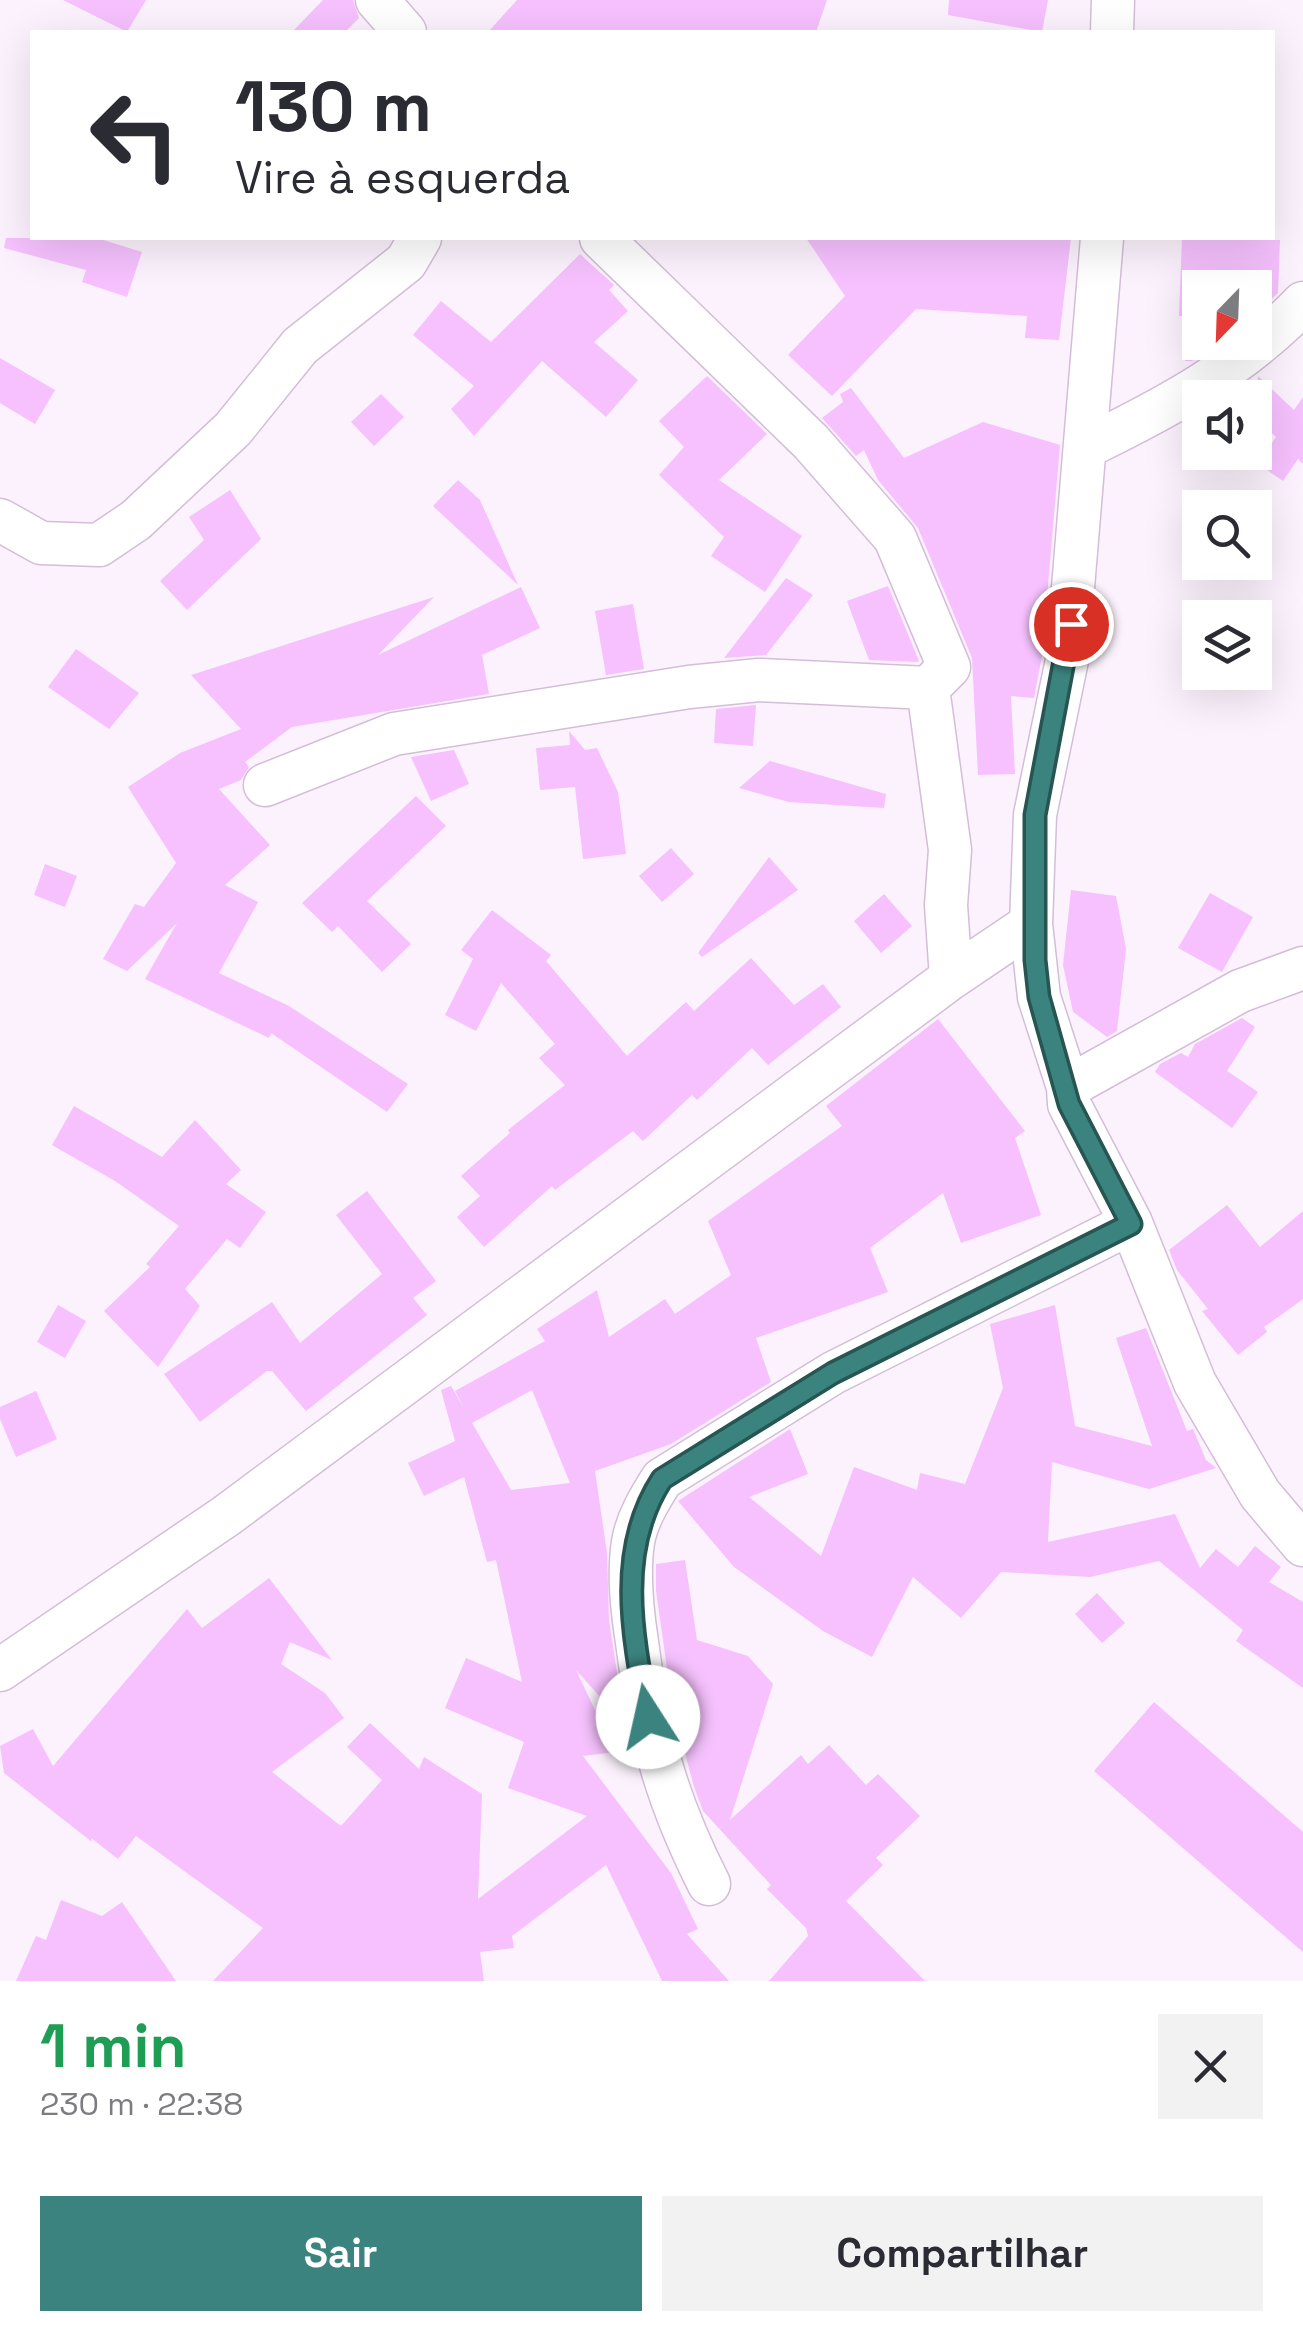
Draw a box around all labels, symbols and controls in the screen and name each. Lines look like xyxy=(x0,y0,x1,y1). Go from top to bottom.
text: 130 m xyxy=(235,62,432,151)
icon: left xyxy=(70,70,200,200)
text: Vire à esquerda xyxy=(235,149,570,206)
north arrow xyxy=(1182,270,1272,360)
map controls xyxy=(1182,270,1272,690)
button: sound xyxy=(1182,380,1272,470)
button: search xyxy=(1182,490,1272,580)
pin xyxy=(1029,582,1114,667)
icon: arrive xyxy=(1044,597,1099,652)
button: layers xyxy=(1182,600,1272,690)
position arrow xyxy=(596,1665,700,1769)
text: 1 min xyxy=(40,2008,187,2085)
button: close xyxy=(1158,2014,1263,2119)
text: 230 m · 22:38 xyxy=(40,2084,243,2124)
button: Sair xyxy=(40,2196,642,2311)
button: Compartilhar xyxy=(662,2196,1263,2311)

